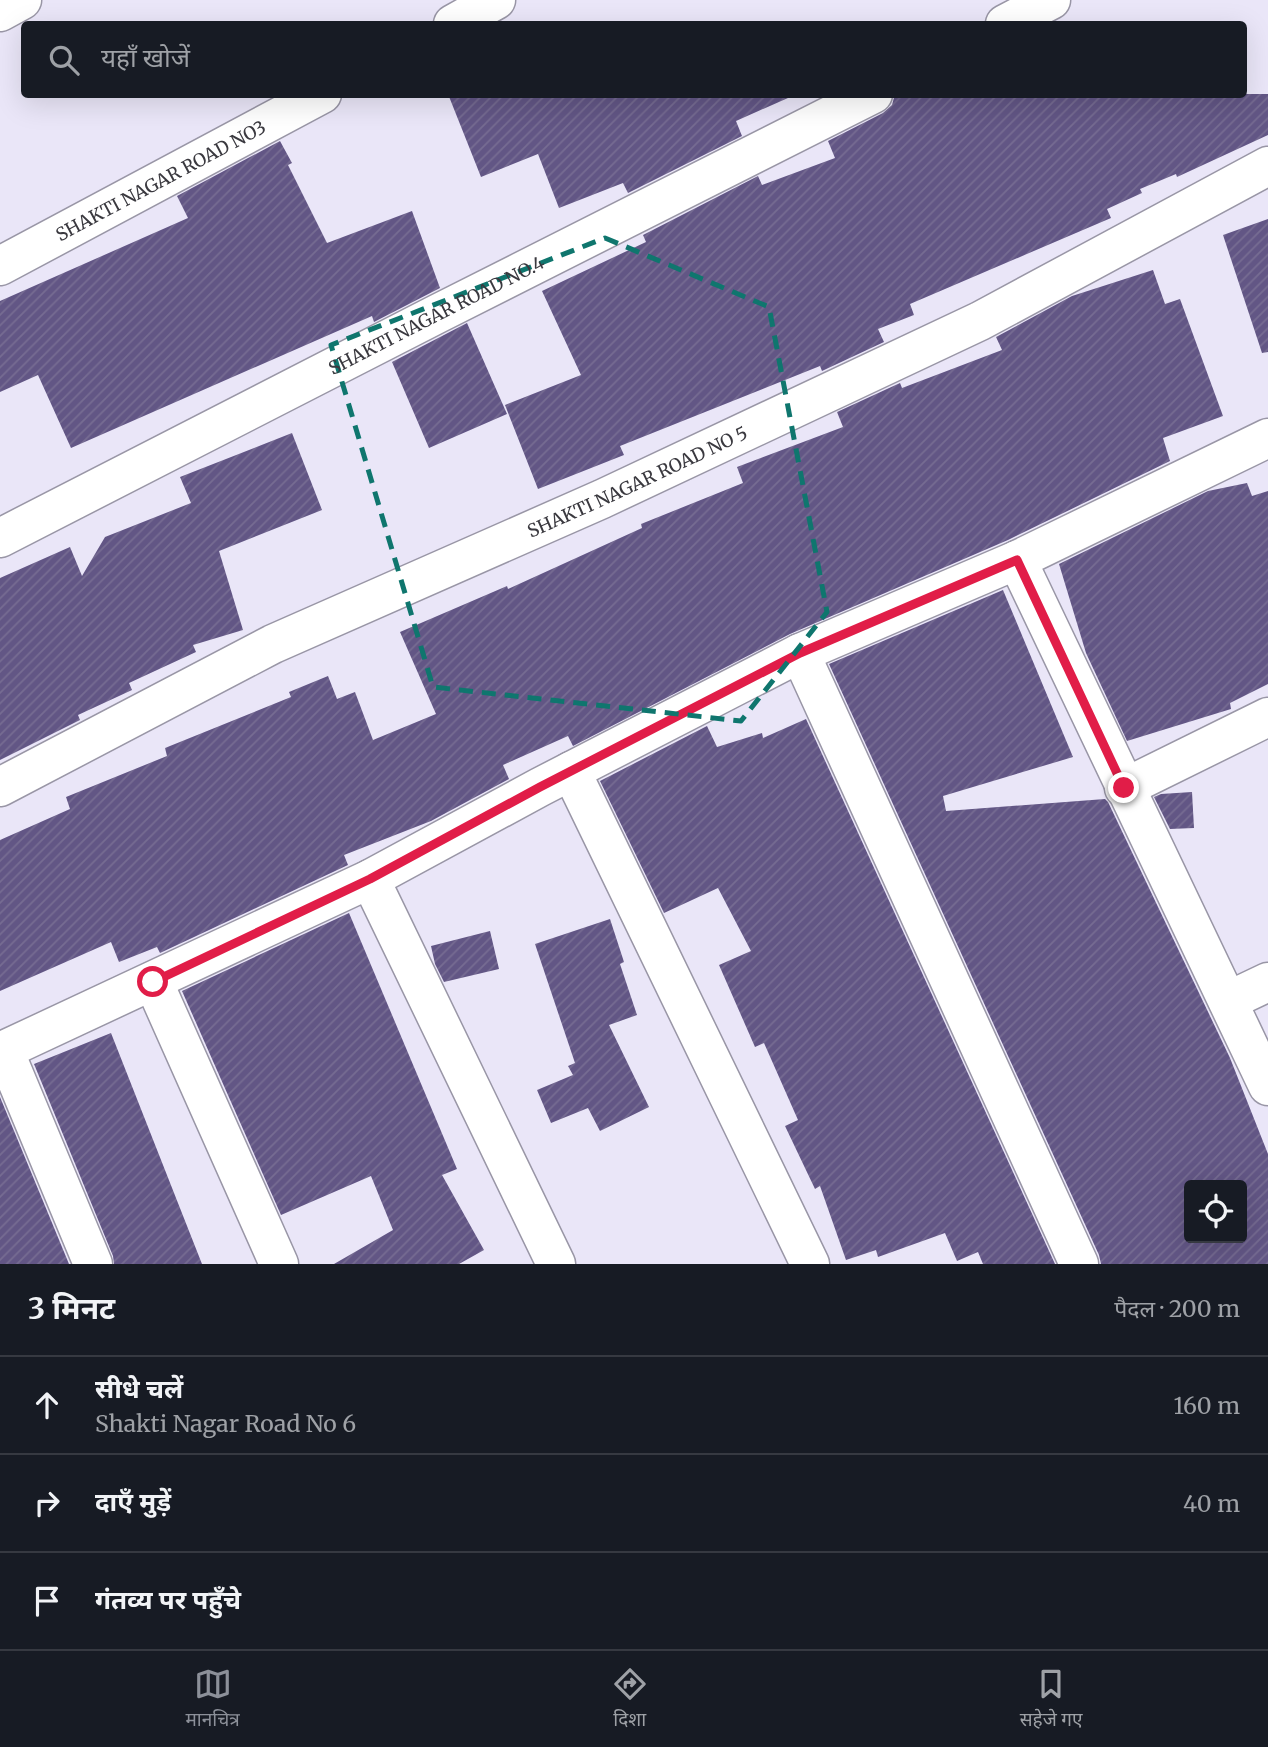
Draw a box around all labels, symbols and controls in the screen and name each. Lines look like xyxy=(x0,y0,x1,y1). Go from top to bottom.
search box xyxy=(21,21,1247,98)
icon: search xyxy=(45,41,83,79)
text: यहाँ खोजें xyxy=(101,41,190,74)
street label: SHAKTI NAGAR ROAD NO3 xyxy=(52,115,269,246)
street label: SHAKTI NAGAR ROAD NO.4 xyxy=(324,250,548,379)
street label: SHAKTI NAGAR ROAD NO 5 xyxy=(524,421,751,542)
route end xyxy=(1108,772,1139,803)
route start xyxy=(137,966,168,997)
map controls xyxy=(1184,1180,1247,1243)
button: locate xyxy=(1184,1180,1247,1243)
text: 3 मिनट xyxy=(28,1289,115,1327)
text: पैदल · 200 m xyxy=(1114,1294,1240,1323)
text: सीधे चलें xyxy=(95,1372,183,1405)
icon: ahead xyxy=(28,1386,66,1424)
text: 160 m xyxy=(1174,1391,1240,1420)
text: Shakti Nagar Road No 6 xyxy=(95,1409,356,1438)
icon: right xyxy=(28,1484,66,1522)
text: दाएँ मुड़ें xyxy=(95,1485,171,1518)
text: 40 m xyxy=(1183,1489,1240,1518)
icon: arrive xyxy=(28,1582,66,1620)
text: गंतव्य पर पहुँचे xyxy=(95,1583,241,1616)
tab: मानचित्र xyxy=(185,1665,240,1734)
tab: दिशा xyxy=(611,1665,649,1734)
tab: सहेजे गए xyxy=(1020,1665,1082,1734)

